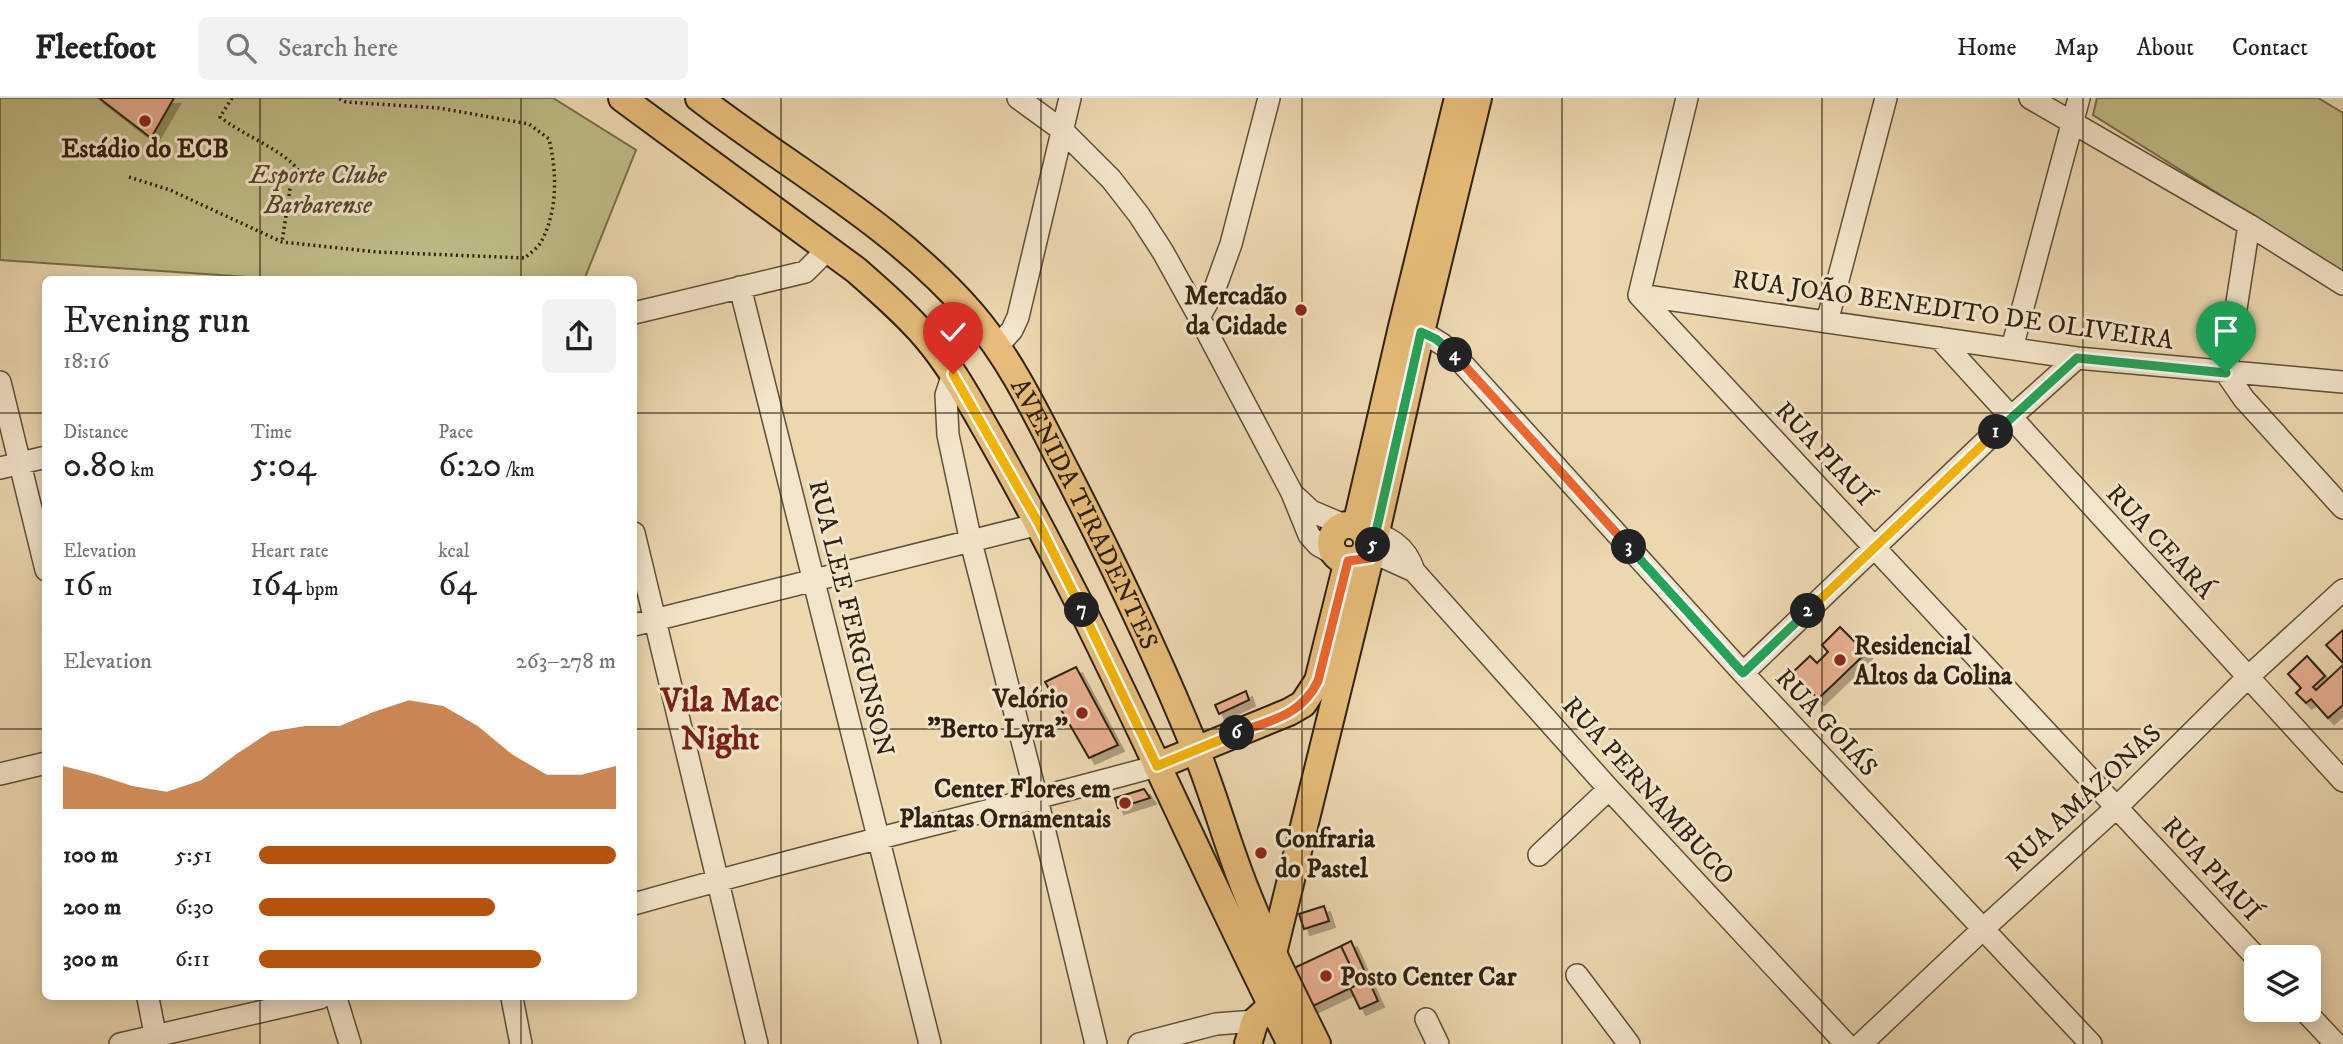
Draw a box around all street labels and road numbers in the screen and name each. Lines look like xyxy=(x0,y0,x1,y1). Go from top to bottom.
street label: RUA JOÃO BENEDITO DE OLIVEIRA xyxy=(1730,262,2176,358)
street label: AVENIDA TIRADENTES xyxy=(1002,373,1165,655)
street label: RUA PIAUÍ xyxy=(1767,394,1882,514)
street label: RUA LEE FERGUNSON xyxy=(800,477,901,760)
street label: RUA CEARÁ xyxy=(2099,477,2222,606)
street label: RUA GOIÁS xyxy=(1768,661,1885,784)
street label: RUA PERNAMBUCO xyxy=(1555,690,1741,892)
street label: RUA AMAZONAS xyxy=(1999,717,2169,879)
street label: RUA PIAUÍ xyxy=(2154,809,2269,929)

